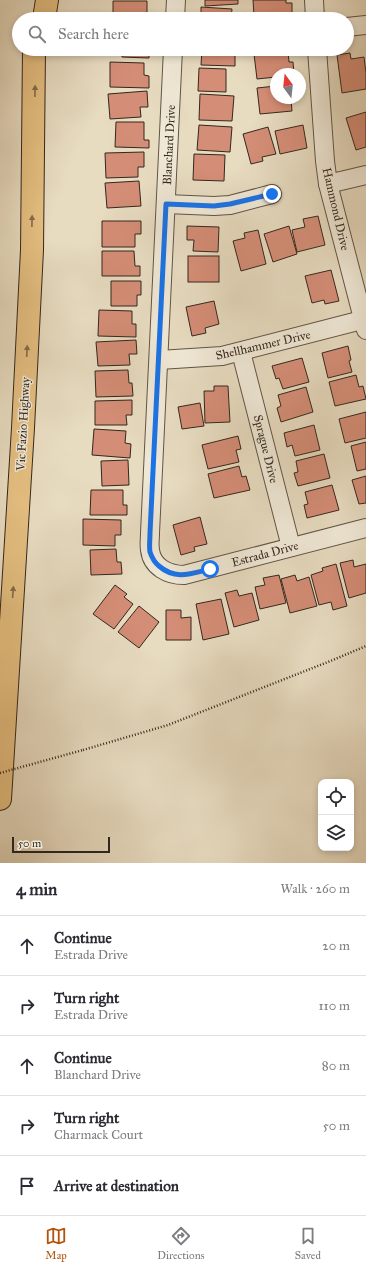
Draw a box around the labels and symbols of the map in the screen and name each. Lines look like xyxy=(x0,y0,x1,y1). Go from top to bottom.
north arrow xyxy=(270,68,306,104)
one-way arrow xyxy=(31,85,38,97)
street label: Blanchard Drive xyxy=(160,105,178,185)
street label: Hammond Drive xyxy=(320,166,352,252)
route end xyxy=(263,185,281,203)
one-way arrow xyxy=(29,214,35,227)
street label: Shellhammer Drive xyxy=(214,327,312,363)
one-way arrow xyxy=(24,344,30,357)
street label: Vic Fazio Highway xyxy=(14,377,33,472)
street label: Sprague Drive xyxy=(250,413,281,485)
street label: Estrada Drive xyxy=(230,538,300,570)
route start xyxy=(201,560,219,578)
one-way arrow xyxy=(9,586,16,598)
scale bar xyxy=(12,835,110,854)

